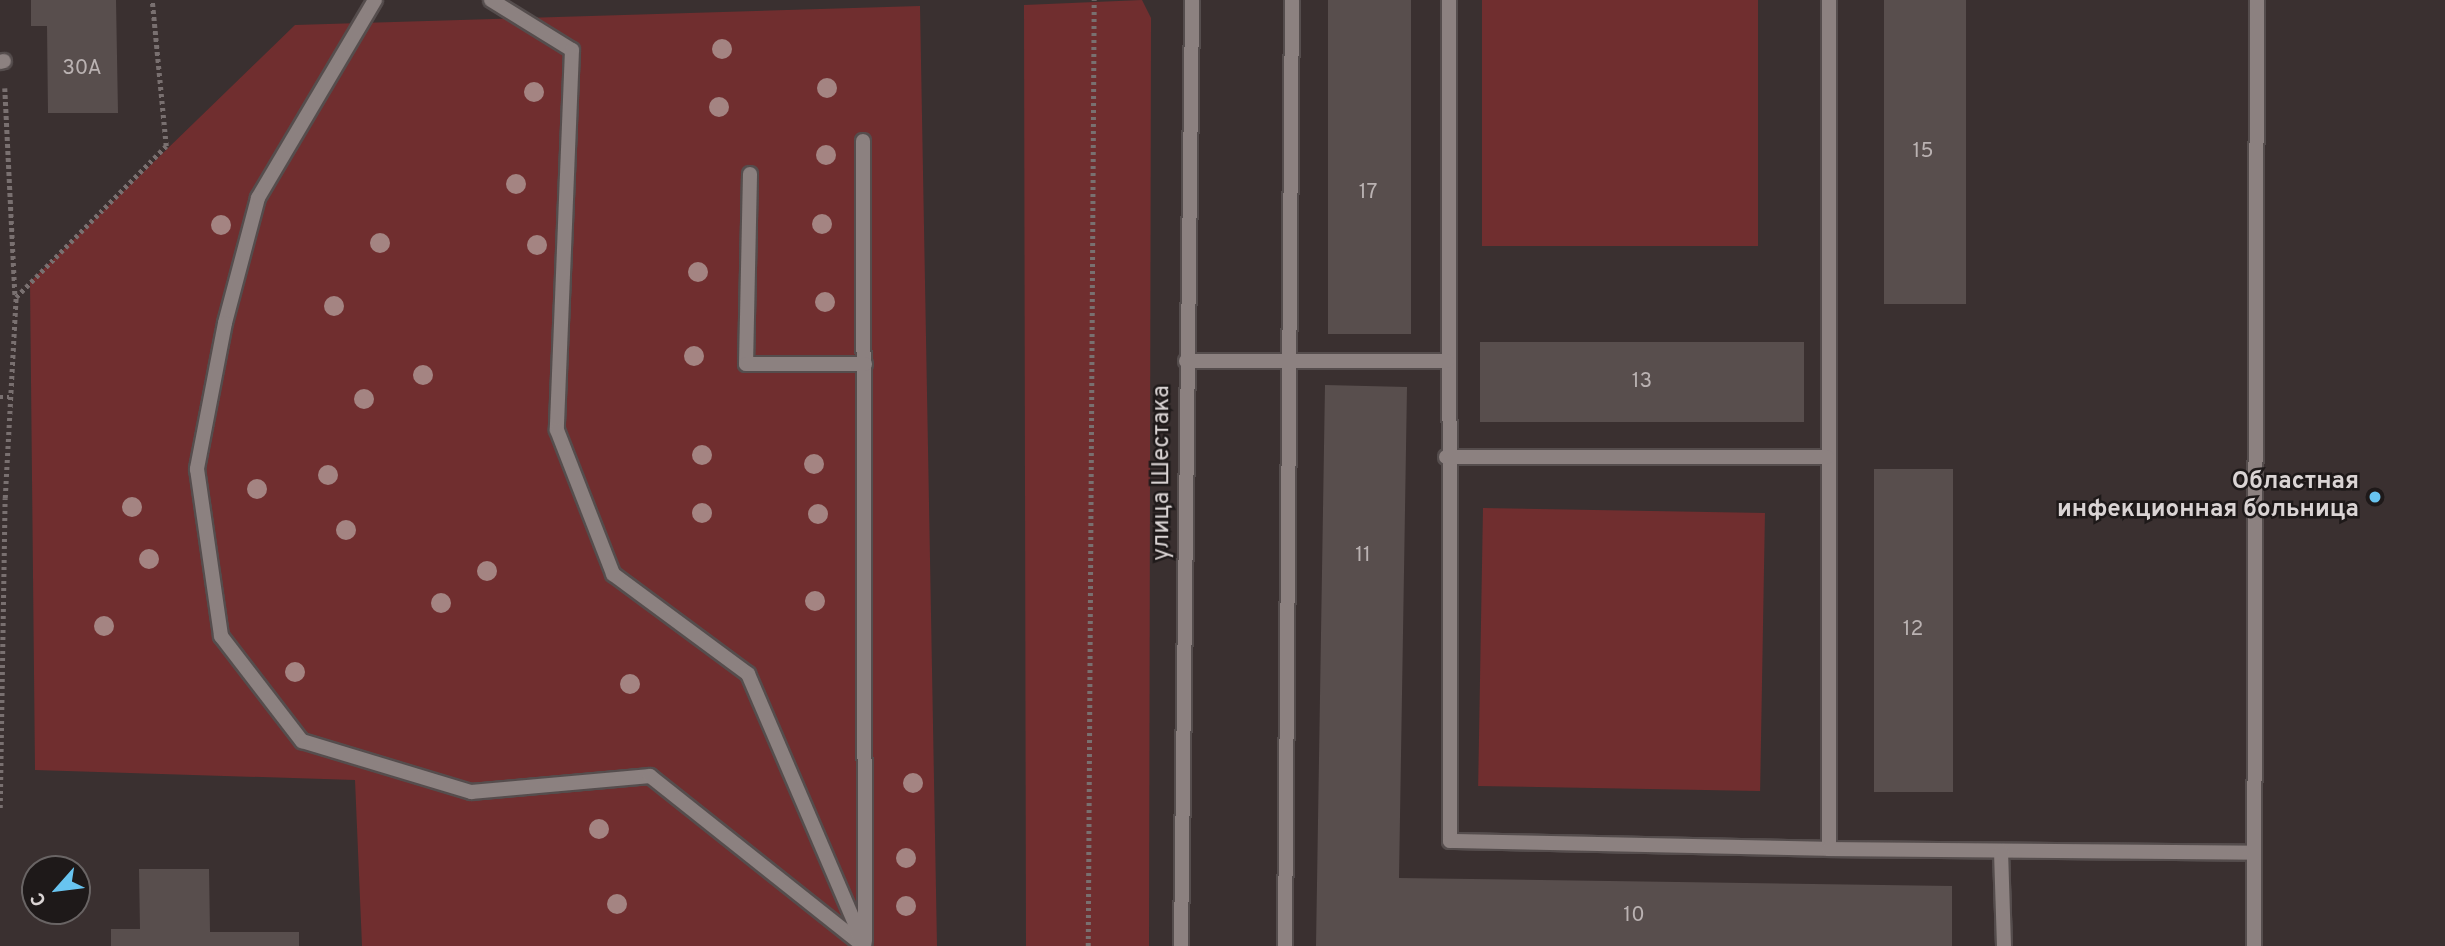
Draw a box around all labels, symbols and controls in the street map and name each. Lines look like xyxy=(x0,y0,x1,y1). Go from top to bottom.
house number: 30А xyxy=(62,56,102,82)
house number: 15 xyxy=(1913,139,1933,165)
house number: 17 xyxy=(1359,180,1377,206)
house number: 13 xyxy=(1632,369,1652,395)
street label: улица Шестака xyxy=(1149,385,1177,561)
place label: Областная инфекционная больница xyxy=(2057,469,2359,525)
marker: Областная инфекционная больница xyxy=(2365,487,2385,507)
house number: 11 xyxy=(1355,543,1371,569)
house number: 12 xyxy=(1903,617,1923,643)
north arrow xyxy=(21,855,91,925)
text: С xyxy=(26,888,53,910)
house number: 10 xyxy=(1623,903,1645,929)

